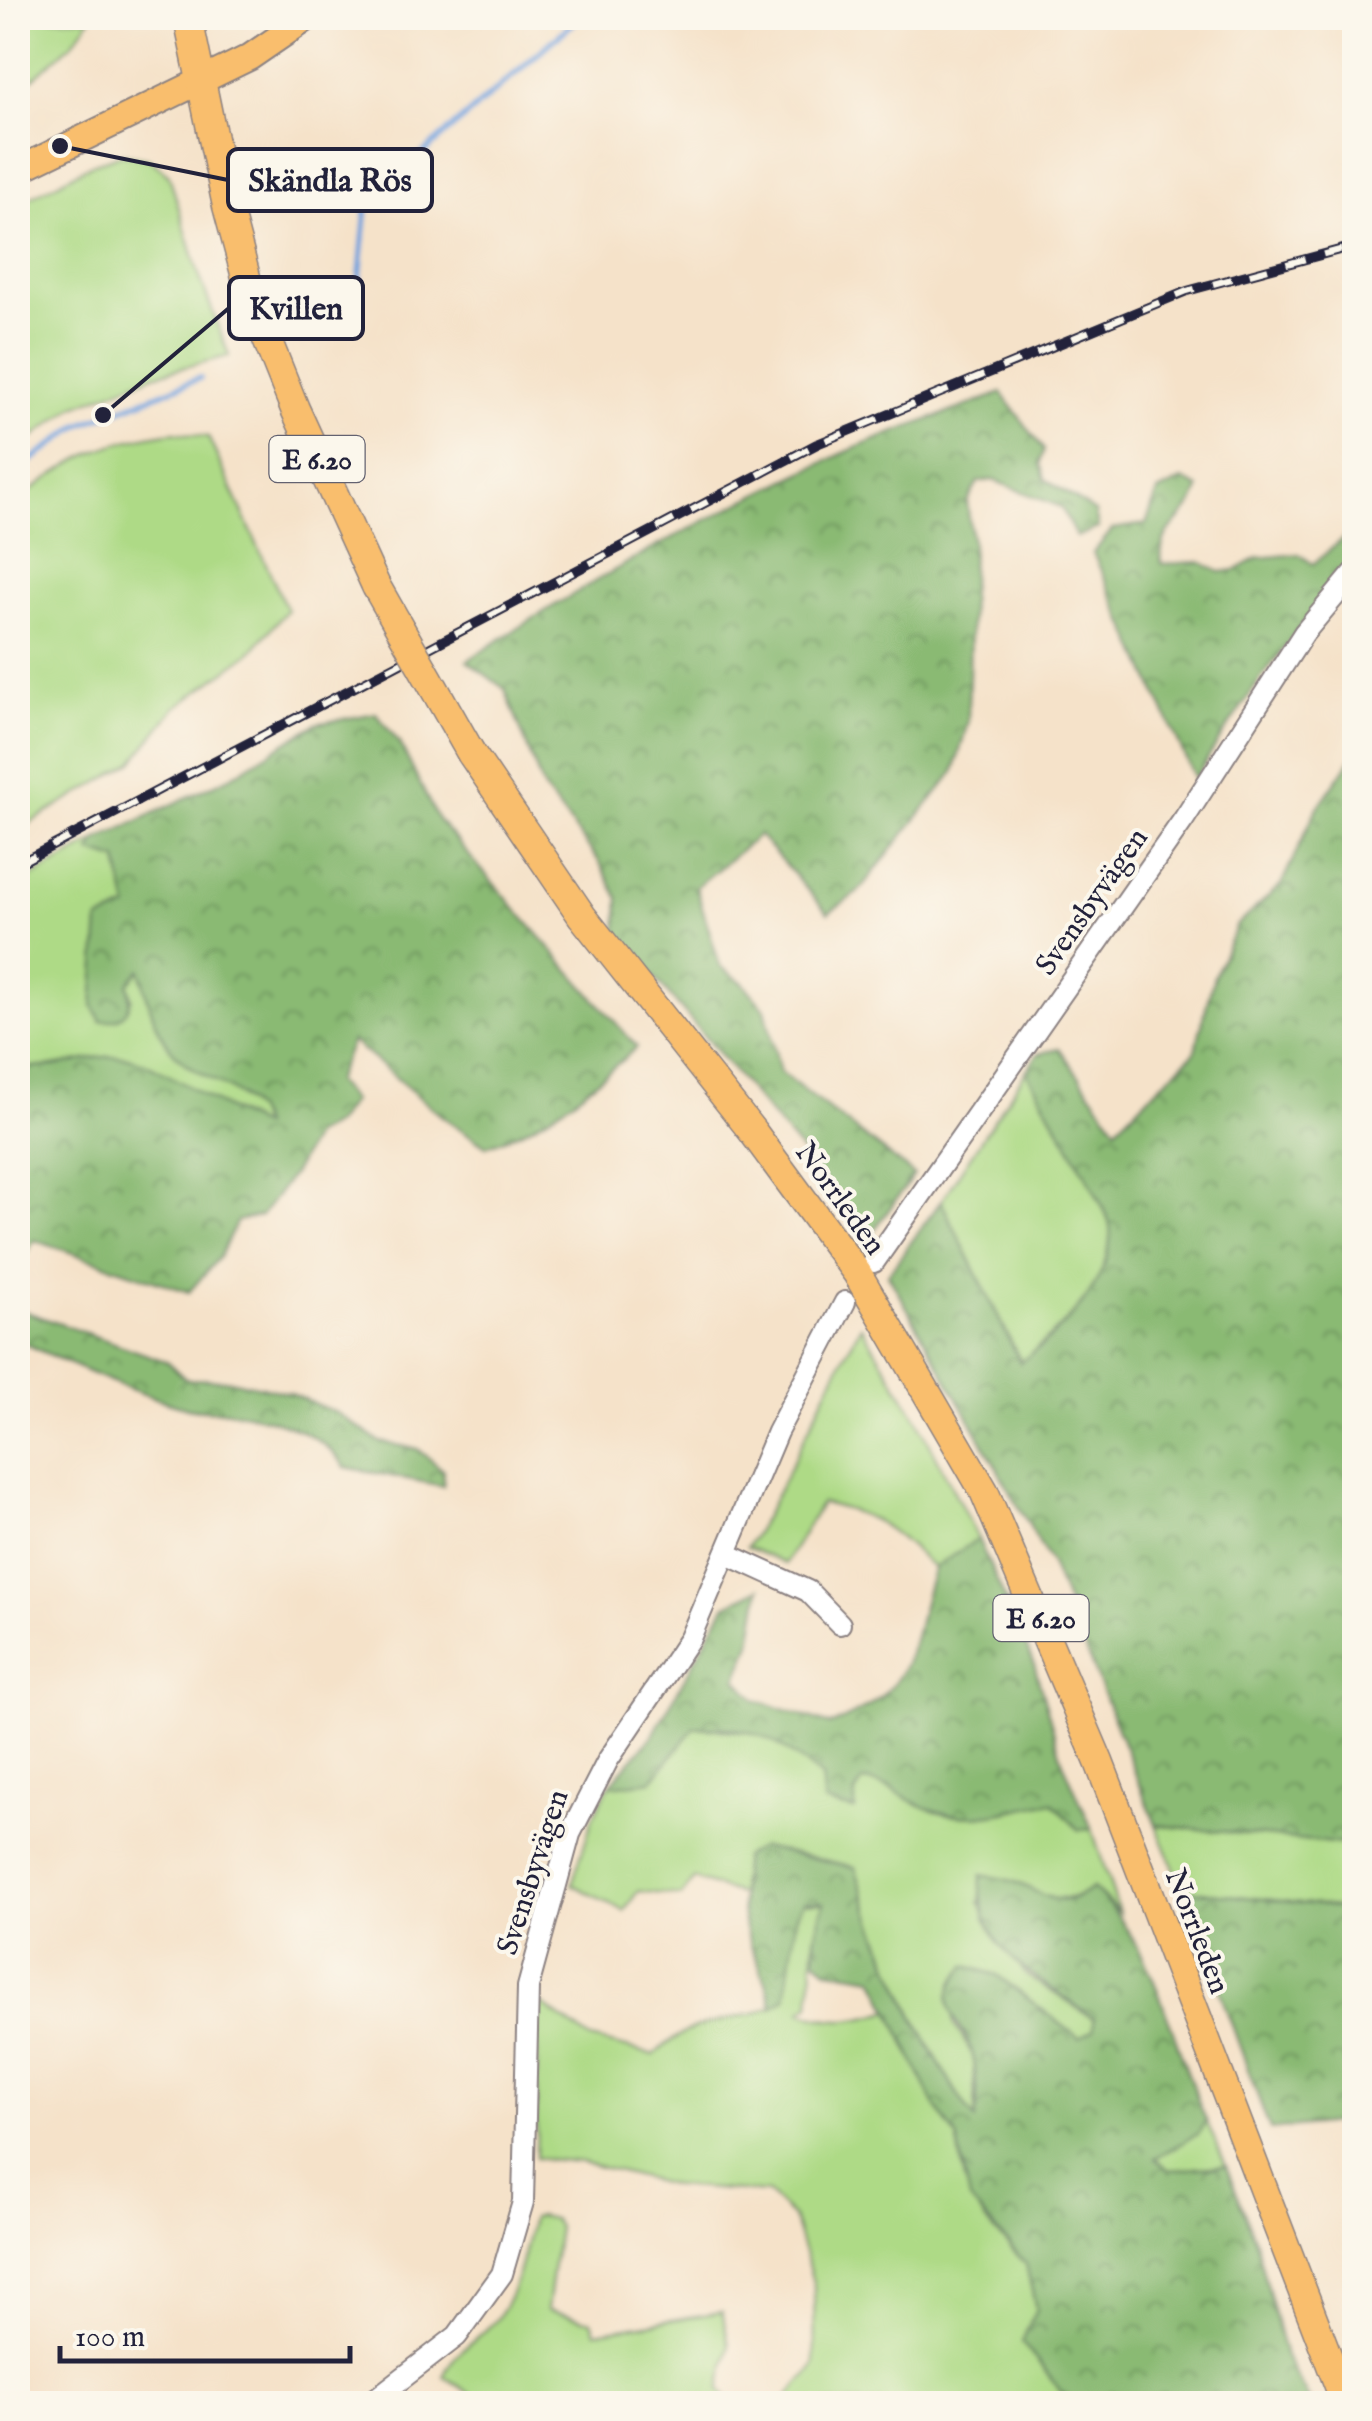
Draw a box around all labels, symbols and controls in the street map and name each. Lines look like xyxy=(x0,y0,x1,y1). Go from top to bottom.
callout: Skändla Rös xyxy=(228,149,432,211)
text: Skändla Rös xyxy=(248,162,412,203)
callout: Kvillen xyxy=(229,277,363,339)
text: Kvillen xyxy=(249,290,343,331)
road number: E 6.20 xyxy=(270,436,364,482)
street label: Svensbyvägen xyxy=(1028,821,1157,983)
street label: Norrleden xyxy=(786,1135,893,1263)
road number: E 6.20 xyxy=(994,1595,1088,1641)
street label: Svensbyvägen xyxy=(489,1785,578,1960)
street label: Norrleden xyxy=(1155,1864,1237,2000)
scale bar xyxy=(60,2301,350,2363)
text: 100 m xyxy=(75,2319,145,2357)

